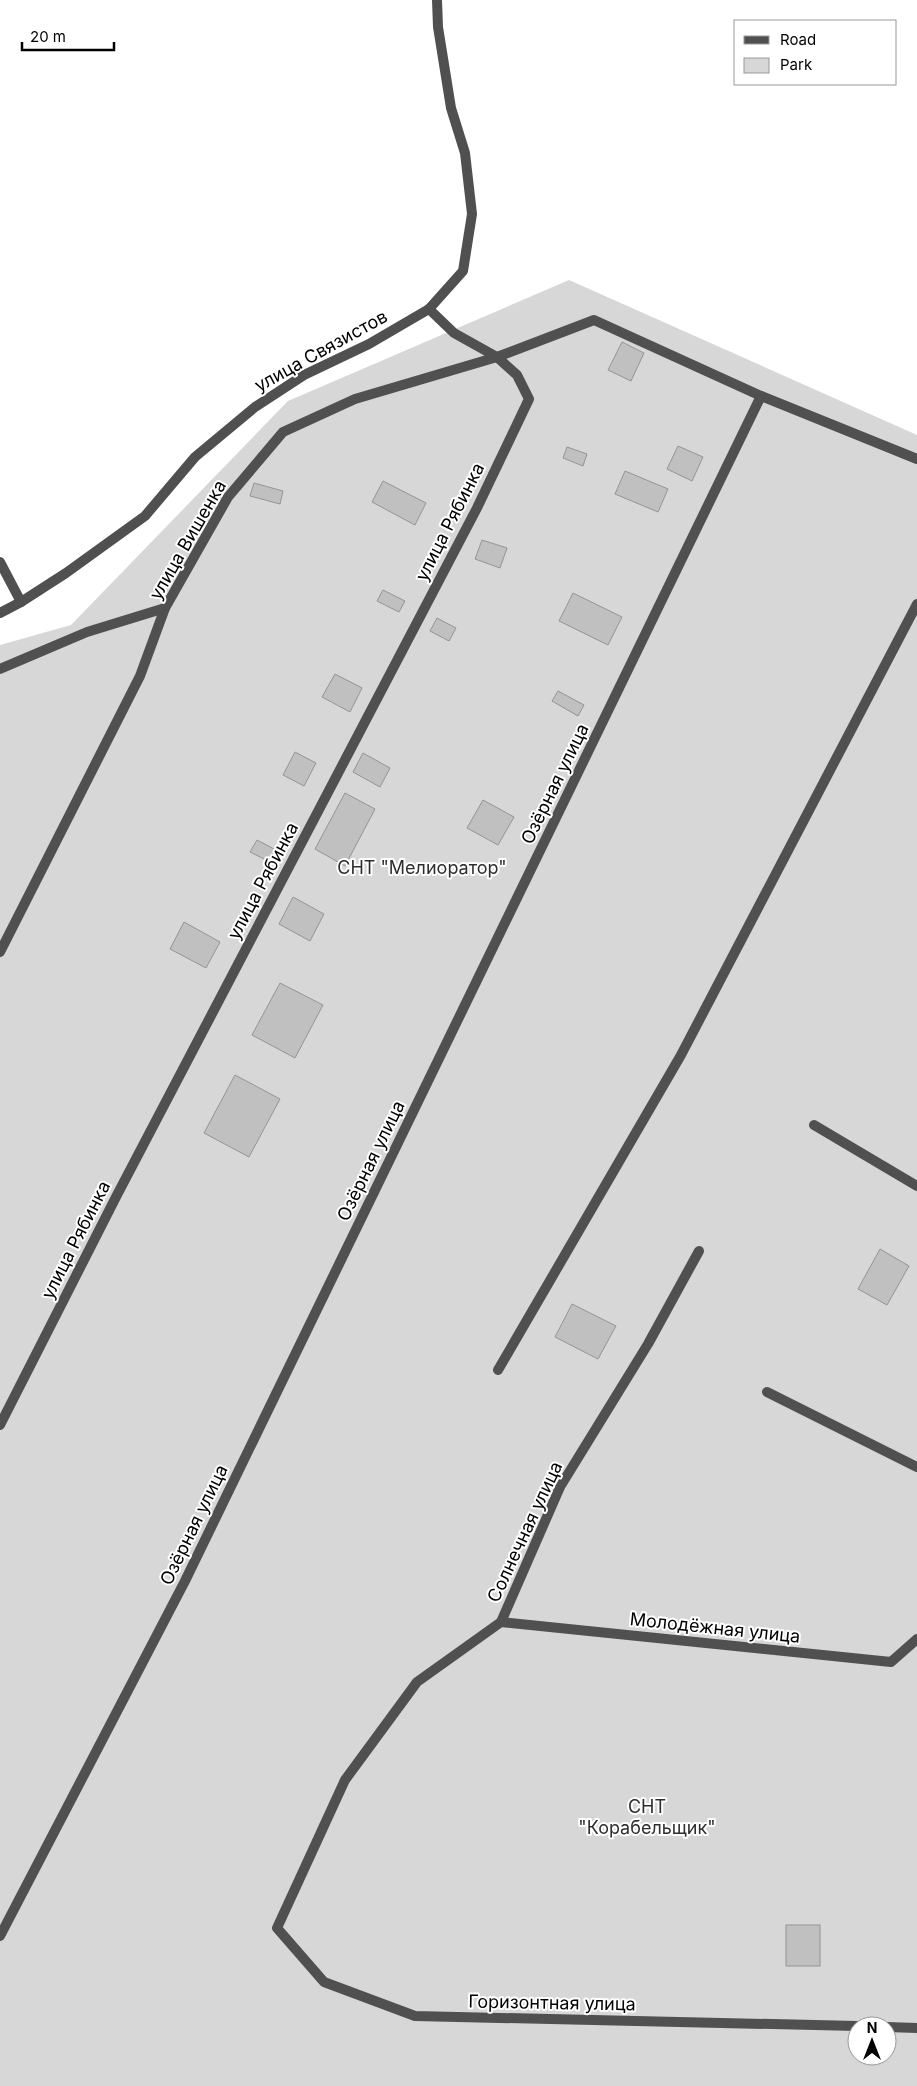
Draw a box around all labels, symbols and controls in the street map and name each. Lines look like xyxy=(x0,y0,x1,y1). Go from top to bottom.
scale bar xyxy=(22,20,115,52)
legend xyxy=(734,20,897,85)
text: 20 m xyxy=(30,27,66,46)
text: Road xyxy=(780,30,816,49)
text: Park xyxy=(780,55,813,74)
street label: улица Связистов xyxy=(251,305,391,396)
street label: улица Рябинка xyxy=(411,459,488,584)
street label: улица Вишенка xyxy=(145,476,230,603)
street label: Озёрная улица xyxy=(516,720,593,847)
street label: улица Рябинка xyxy=(223,819,302,943)
park label: СНТ "Мелиоратор" xyxy=(337,857,507,878)
street label: Озёрная улица xyxy=(332,1097,409,1224)
street label: улица Рябинка xyxy=(37,1177,114,1302)
street label: Солнечная улица xyxy=(483,1458,566,1606)
street label: Озёрная улица xyxy=(155,1461,232,1588)
street label: Молодёжная улица xyxy=(629,1608,801,1647)
park label: СНТ "Корабельщик" xyxy=(578,1796,716,1838)
street label: Горизонтная улица xyxy=(468,1991,636,2014)
north arrow xyxy=(847,2016,897,2066)
text: N xyxy=(867,2019,877,2036)

